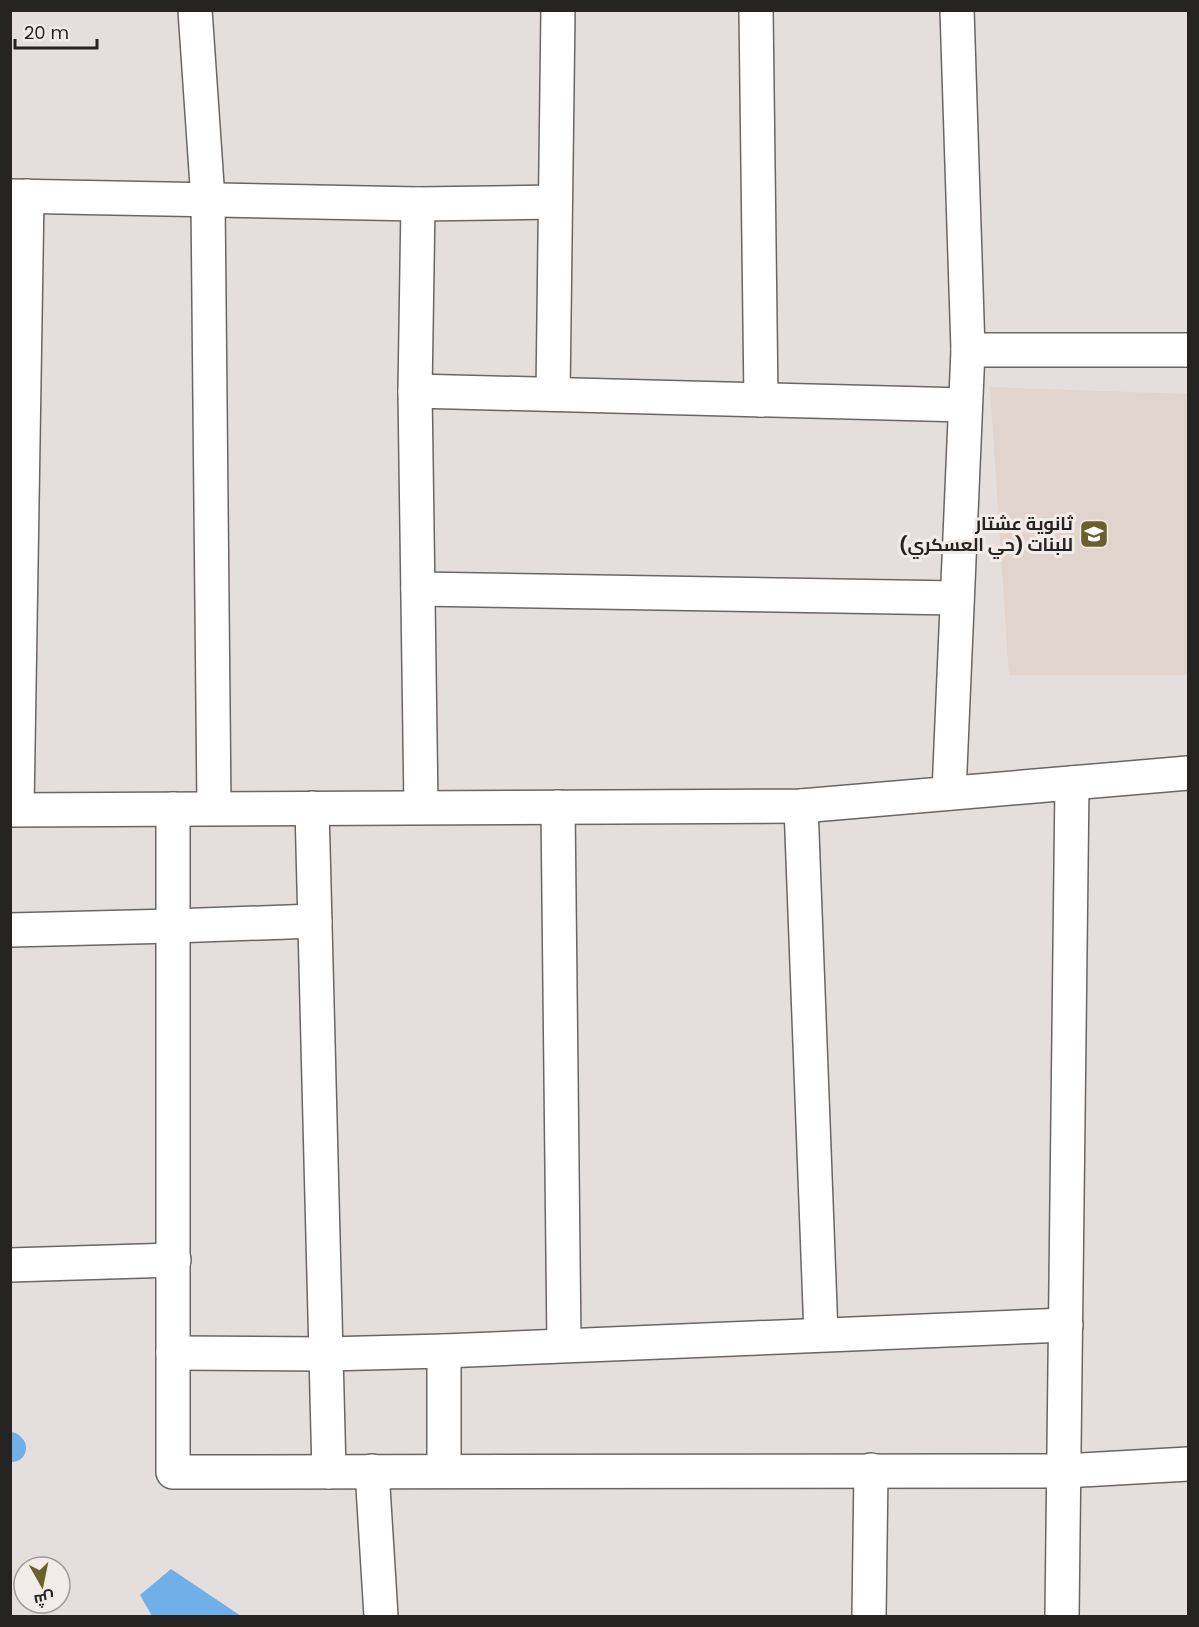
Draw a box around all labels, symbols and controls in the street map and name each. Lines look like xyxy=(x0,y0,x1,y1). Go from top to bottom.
scale bar xyxy=(15,12,98,50)
text: 20 m xyxy=(24,20,69,45)
place label: ثانوية عشتار للبنات (حي العسكري) xyxy=(899,511,1073,560)
school or university icon: ثانوية عشتار للبنات (حي العسكري) xyxy=(1078,518,1110,550)
north arrow xyxy=(12,1555,72,1615)
text: ش xyxy=(32,1586,56,1612)

